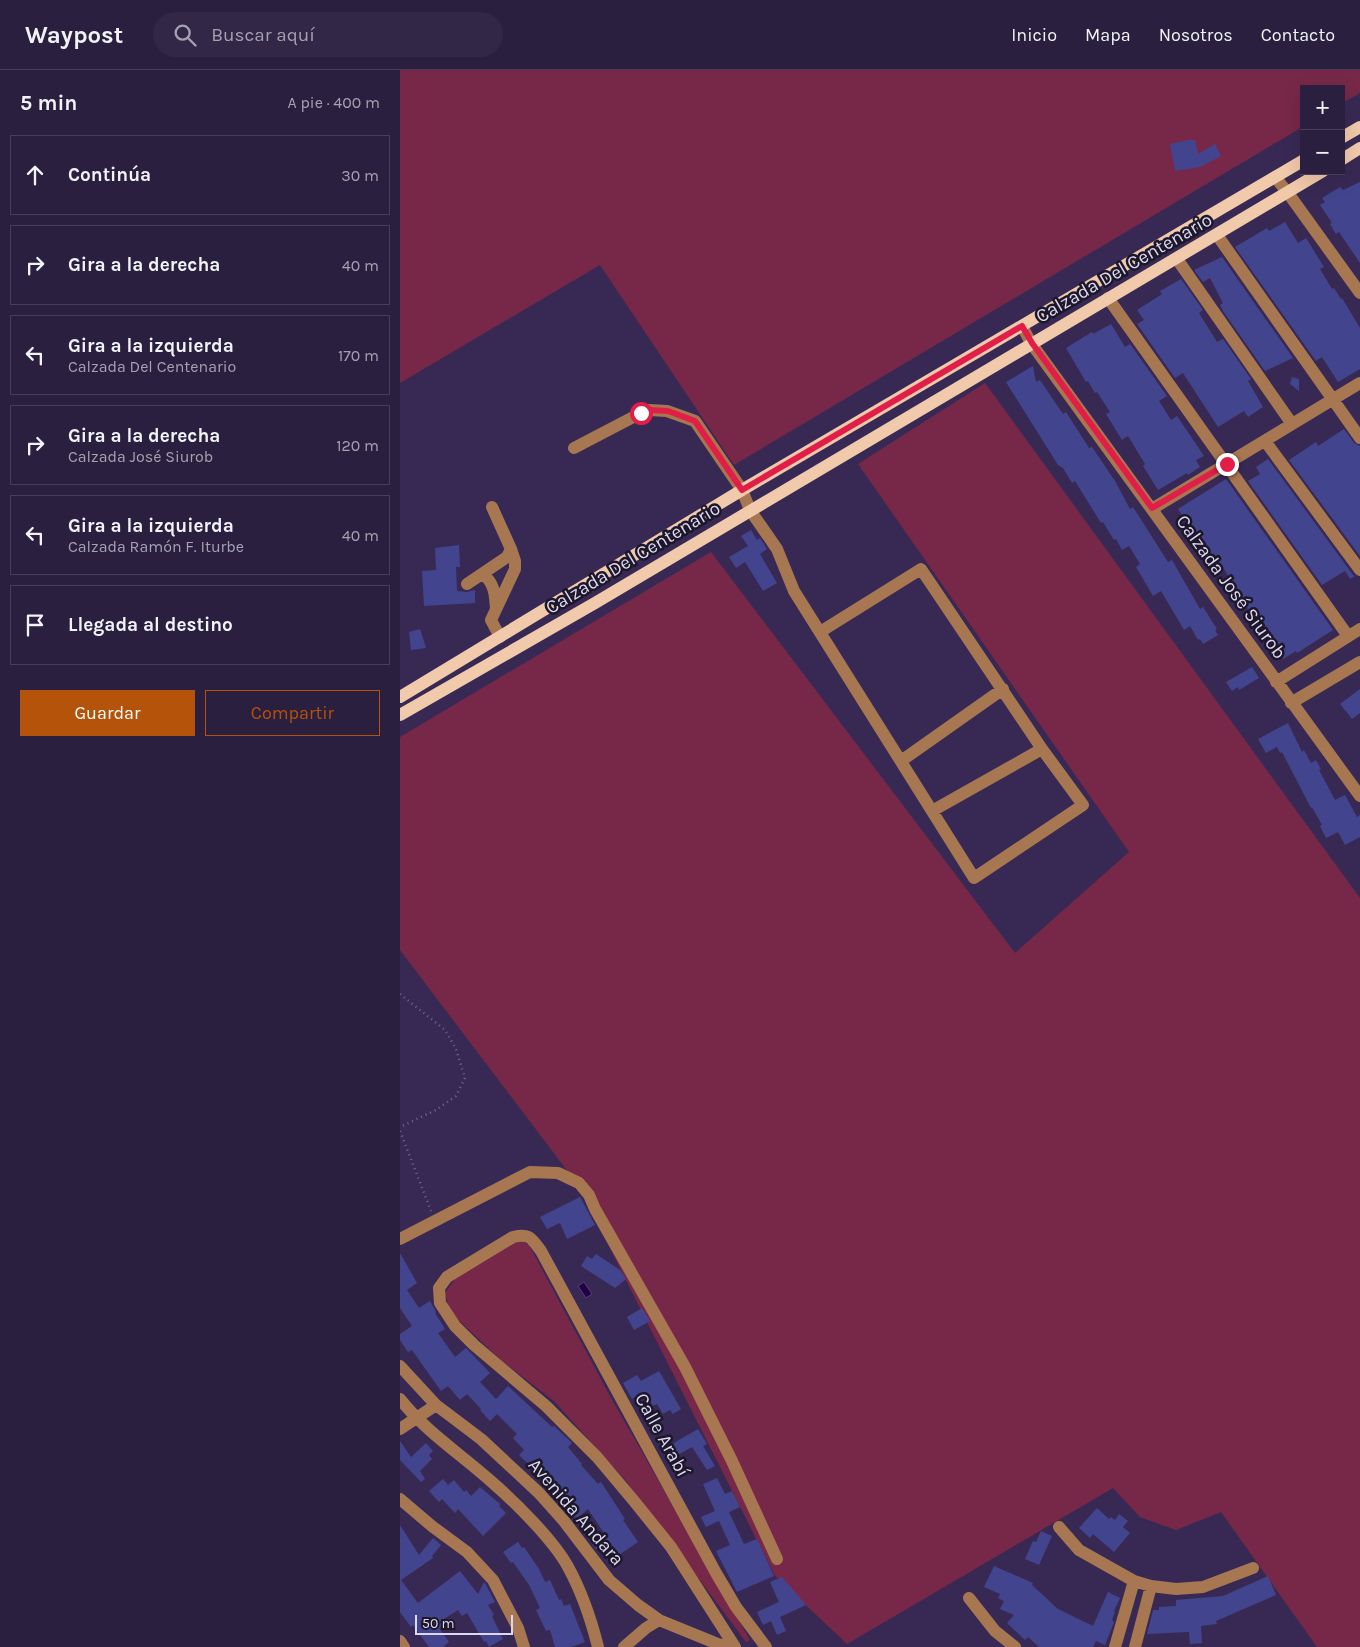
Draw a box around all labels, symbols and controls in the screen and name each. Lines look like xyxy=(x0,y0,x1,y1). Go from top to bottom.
search box xyxy=(153,12,503,57)
text: Waypost xyxy=(25,21,123,49)
icon: search xyxy=(171,21,199,49)
text: Buscar aquí xyxy=(211,24,315,46)
text: Inicio xyxy=(1011,24,1057,46)
text: Mapa xyxy=(1085,24,1131,46)
text: Nosotros xyxy=(1159,24,1233,46)
text: Contacto xyxy=(1261,24,1335,46)
map controls xyxy=(1300,85,1345,175)
button: + xyxy=(1300,85,1345,130)
text: 5 min xyxy=(20,91,77,115)
text: A pie · 400 m xyxy=(288,93,380,112)
button: − xyxy=(1300,130,1345,175)
icon: ahead xyxy=(21,161,49,189)
text: Continúa xyxy=(68,164,151,186)
text: 30 m xyxy=(341,166,379,185)
street label: Calzada Del Centenario xyxy=(1032,209,1216,327)
icon: right xyxy=(21,251,49,279)
text: Gira a la derecha xyxy=(68,254,220,276)
text: 40 m xyxy=(342,256,379,275)
text: Gira a la izquierda xyxy=(68,335,234,357)
icon: left xyxy=(21,341,49,369)
text: 170 m xyxy=(338,346,379,365)
text: Calzada Del Centenario xyxy=(68,357,236,376)
route start xyxy=(630,402,653,425)
text: Gira a la derecha xyxy=(68,425,220,447)
icon: right xyxy=(21,431,49,459)
text: 120 m xyxy=(336,436,379,455)
text: Calzada José Siurob xyxy=(68,447,213,466)
route end xyxy=(1216,453,1239,476)
street label: Calzada Del Centenario xyxy=(542,497,724,619)
street label: Calzada José Siurob xyxy=(1171,511,1291,663)
text: Gira a la izquierda xyxy=(68,515,234,537)
icon: left xyxy=(21,521,49,549)
text: 40 m xyxy=(342,526,379,545)
text: Calzada Ramón F. Iturbe xyxy=(68,537,244,556)
icon: arrive xyxy=(21,611,49,639)
text: Llegada al destino xyxy=(68,614,233,636)
button: Guardar xyxy=(20,690,195,736)
button: Compartir xyxy=(205,690,380,736)
street label: Calle Arabí xyxy=(630,1389,694,1481)
street label: Avenida Andara xyxy=(524,1454,628,1570)
scale bar xyxy=(415,1612,512,1635)
text: 50 m xyxy=(422,1615,455,1632)

